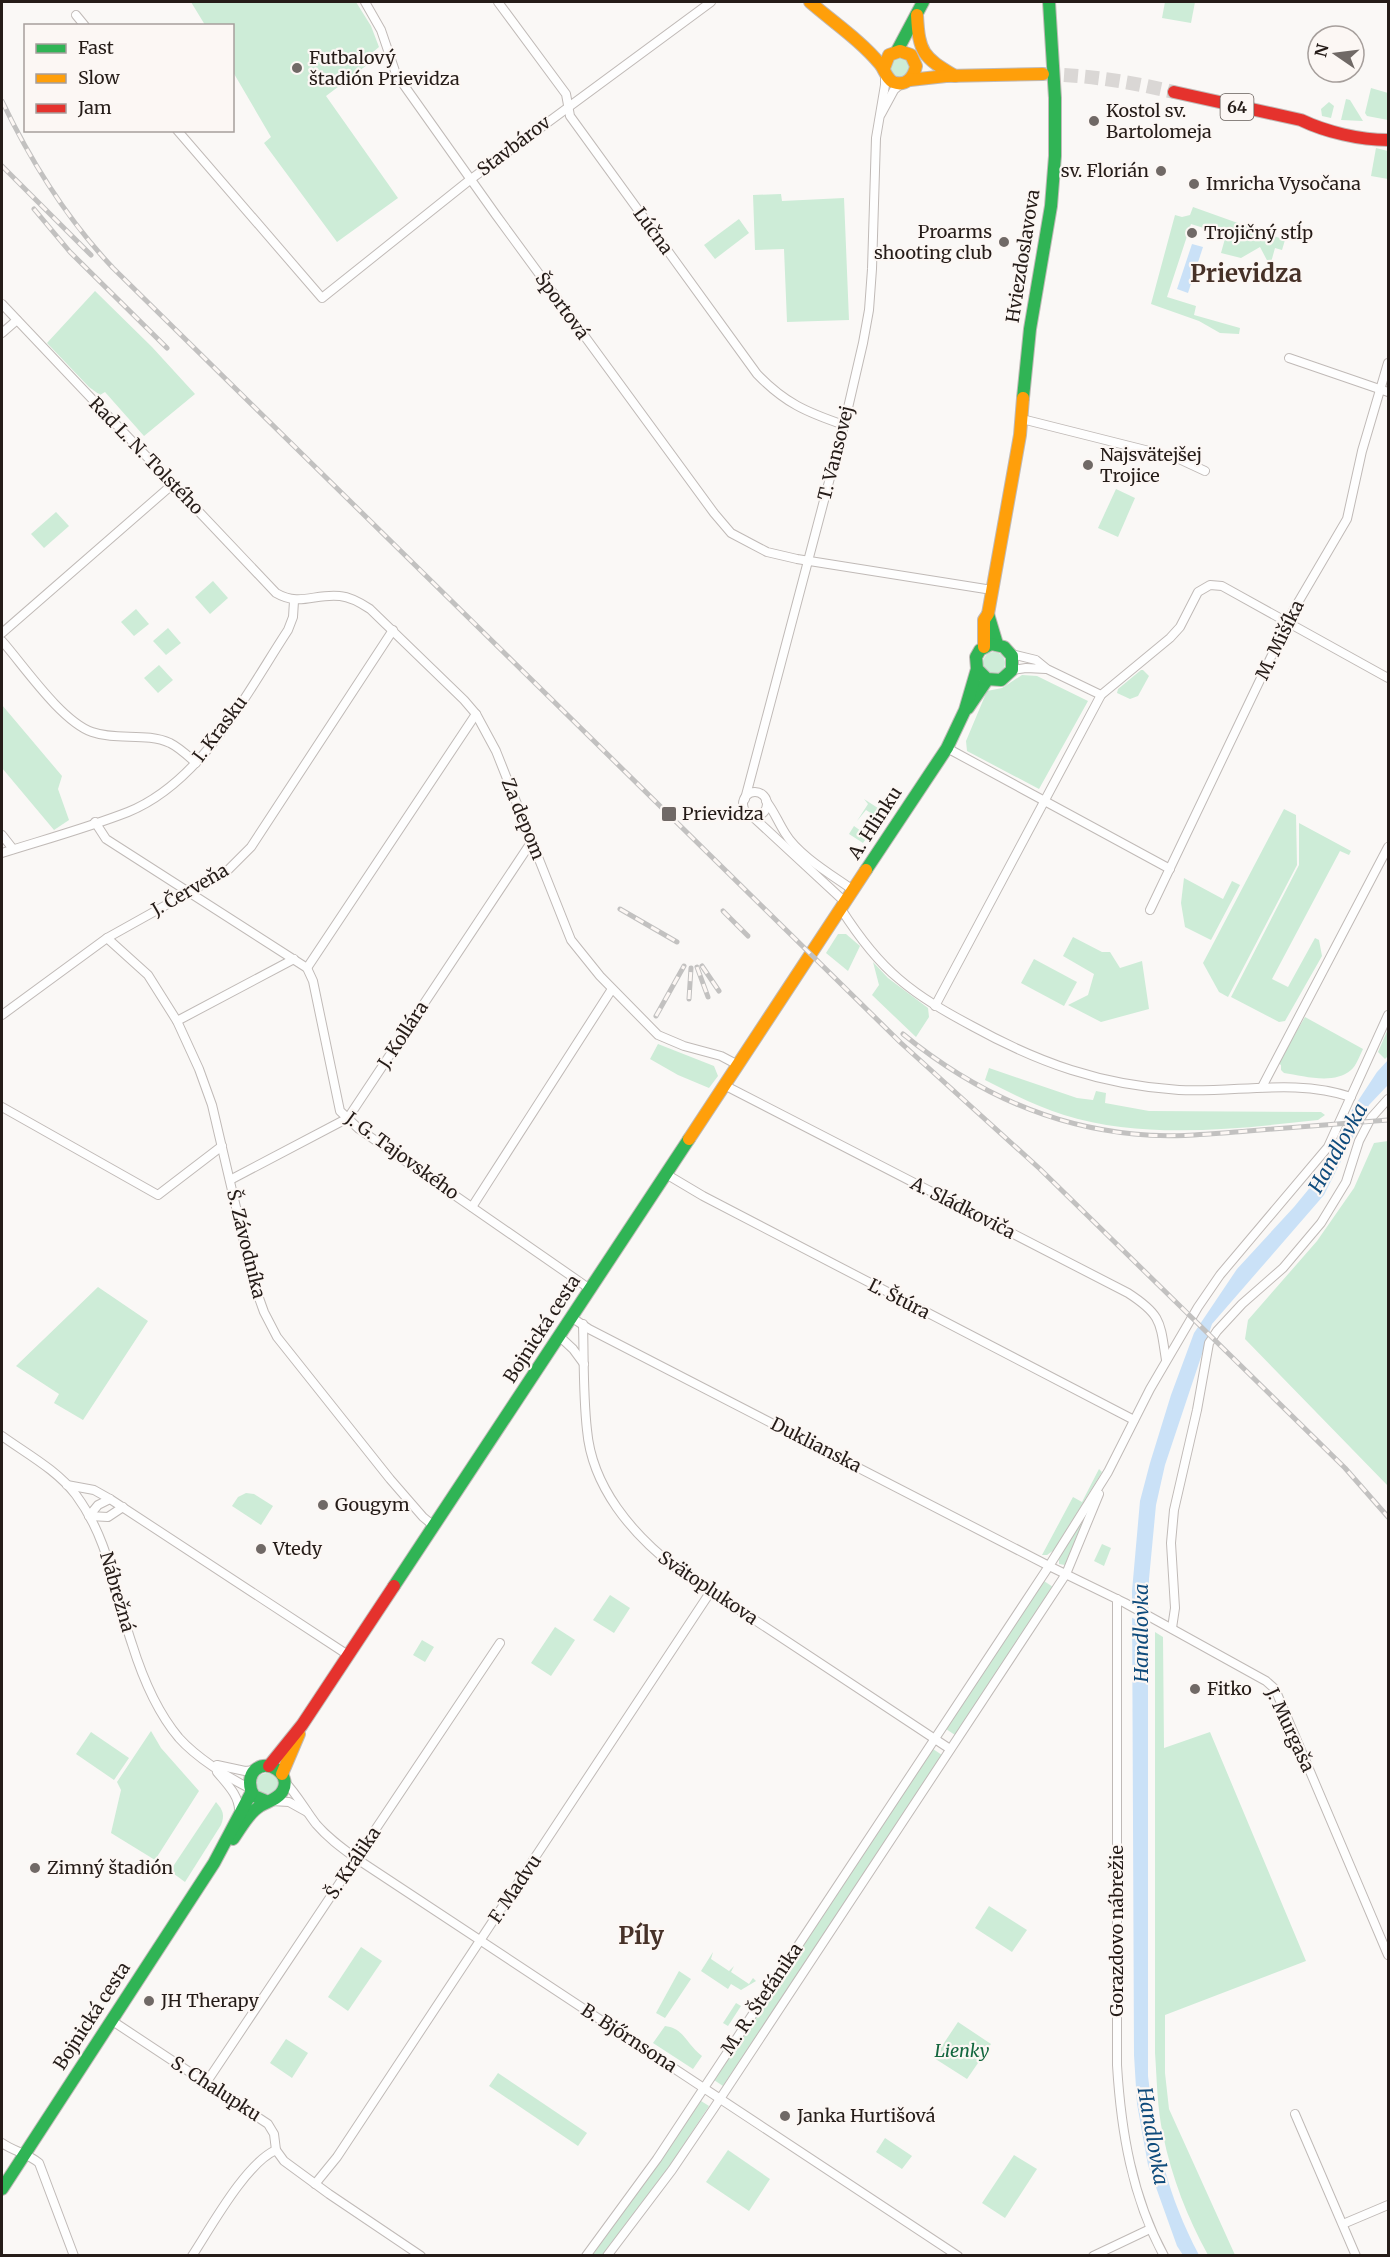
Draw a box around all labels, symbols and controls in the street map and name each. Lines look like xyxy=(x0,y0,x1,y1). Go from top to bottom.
legend xyxy=(24,24,234,132)
north arrow xyxy=(1306,24,1366,84)
text: Fast xyxy=(78,36,114,59)
text: N xyxy=(1310,41,1333,59)
place label: Futbalový štadión Prievidza xyxy=(309,46,460,90)
marker: Futbalový štadión Prievidza xyxy=(290,61,304,75)
text: Slow xyxy=(78,66,121,89)
road number: 64 xyxy=(1220,94,1254,120)
text: Jam xyxy=(77,96,112,119)
place label: Kostol sv. Bartolomeja xyxy=(1106,99,1212,143)
street label: Stavbárov xyxy=(472,110,556,181)
marker: Kostol sv. Bartolomeja xyxy=(1087,114,1101,128)
place label: sv. Florián xyxy=(1061,159,1149,182)
marker: sv. Florián xyxy=(1154,164,1168,178)
place label: Imricha Vysočana xyxy=(1206,172,1361,195)
marker: Imricha Vysočana xyxy=(1187,177,1201,191)
street label: Hviezdoslavova xyxy=(1001,187,1044,324)
street label: Lúčna xyxy=(629,203,678,259)
place label: Proarms shooting club xyxy=(874,220,992,264)
place label: Trojičný stĺp xyxy=(1204,220,1313,244)
marker: Trojičný stĺp xyxy=(1185,226,1199,240)
marker: Proarms shooting club xyxy=(997,235,1011,249)
district label: Prievidza xyxy=(1190,258,1302,289)
street label: Športová xyxy=(530,268,595,344)
street label: Rad L. N. Tolstého xyxy=(84,392,208,519)
street label: T. Vansovej xyxy=(813,403,858,503)
place label: Najsvätejšej Trojice xyxy=(1100,443,1202,487)
marker: Najsvätejšej Trojice xyxy=(1081,458,1095,472)
street label: M. Mišíka xyxy=(1250,596,1309,683)
street label: I. Krasku xyxy=(187,691,252,766)
street label: Za depom xyxy=(497,775,550,863)
street label: A. Hlinku xyxy=(842,782,907,864)
place label: Prievidza xyxy=(682,802,764,825)
marker: Prievidza xyxy=(660,805,678,823)
street label: J. Červeňa xyxy=(146,858,233,921)
street label: J. Kollára xyxy=(372,996,433,1074)
water label: Handlovka xyxy=(1302,1098,1372,1198)
street label: J. G. Tajovského xyxy=(340,1106,464,1205)
street label: A. Sládkoviča xyxy=(906,1171,1020,1244)
street label: Š. Závodníka xyxy=(222,1187,271,1301)
street label: Bojnická cesta xyxy=(498,1270,585,1387)
street label: Ľ. Štúra xyxy=(864,1273,934,1324)
street label: Duklianska xyxy=(767,1412,866,1477)
place label: Gougym xyxy=(335,1493,410,1516)
marker: Gougym xyxy=(316,1498,330,1512)
place label: Vtedy xyxy=(272,1537,323,1560)
marker: Vtedy xyxy=(254,1542,268,1556)
street label: Svätoplukova xyxy=(654,1546,763,1630)
street label: Nábrežná xyxy=(95,1549,140,1635)
water label: Handlovka xyxy=(1128,1583,1153,1684)
place label: Fitko xyxy=(1207,1677,1252,1700)
marker: Fitko xyxy=(1188,1682,1202,1696)
street label: J. Murgaša xyxy=(1261,1683,1320,1776)
street label: Š. Králika xyxy=(320,1822,385,1903)
street label: Gorazdovo nábrežie xyxy=(1105,1845,1128,2017)
street label: F. Madvu xyxy=(483,1850,546,1927)
place label: Zimný štadión xyxy=(47,1856,173,1879)
marker: Zimný štadión xyxy=(28,1861,42,1875)
district label: Píly xyxy=(618,1920,665,1951)
street label: M. R. Štefánika xyxy=(716,1938,808,2059)
street label: Bojnická cesta xyxy=(48,1957,135,2074)
place label: JH Therapy xyxy=(160,1989,259,2012)
marker: JH Therapy xyxy=(142,1994,156,2008)
street label: B. Bjőrnsona xyxy=(577,1998,682,2077)
park label: Lienky xyxy=(935,2039,990,2062)
street label: S. Chalupku xyxy=(167,2051,266,2126)
water label: Handlovka xyxy=(1132,2084,1174,2187)
place label: Janka Hurtišová xyxy=(796,2104,936,2127)
marker: Janka Hurtišová xyxy=(778,2109,792,2123)

